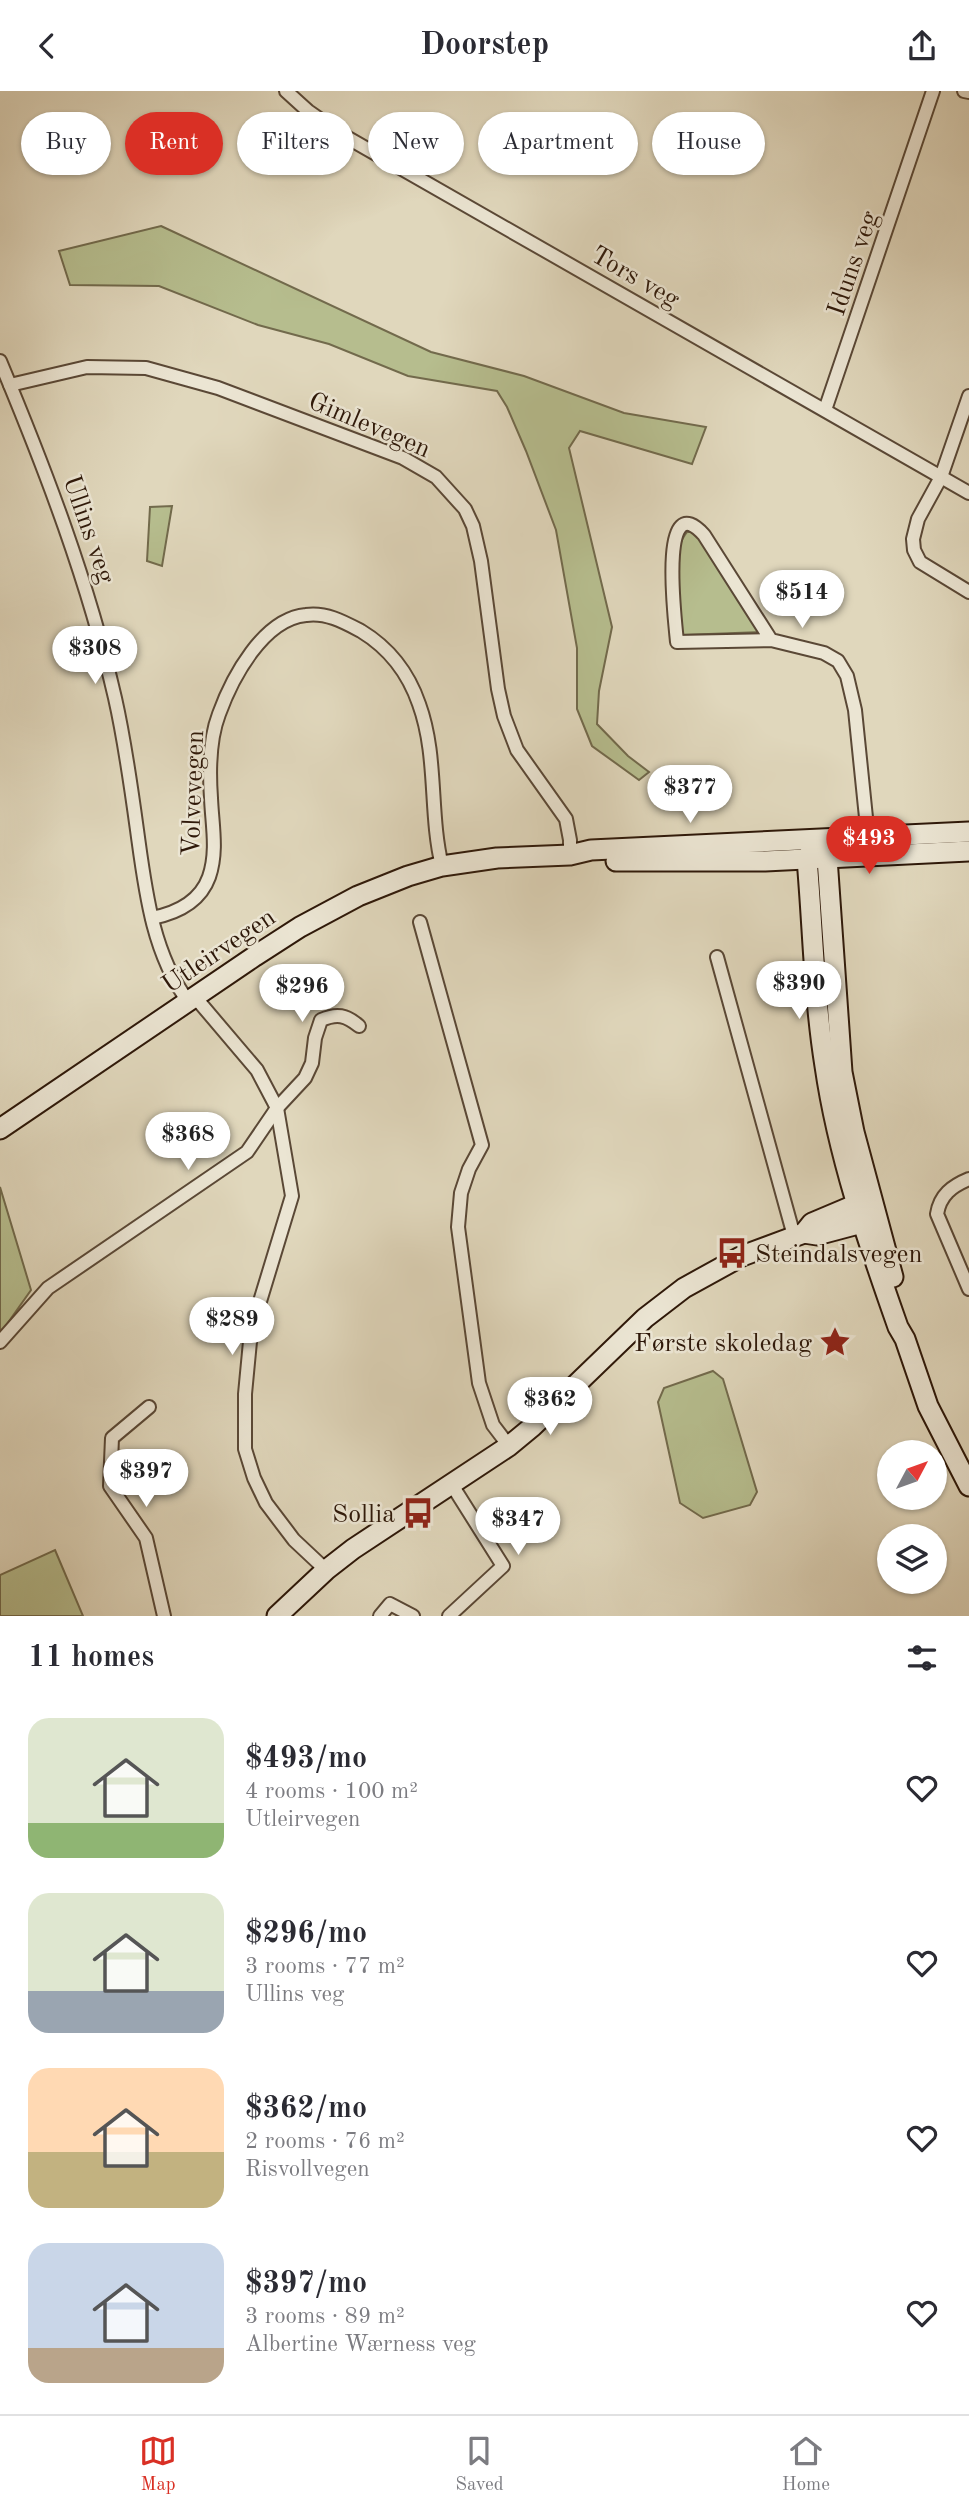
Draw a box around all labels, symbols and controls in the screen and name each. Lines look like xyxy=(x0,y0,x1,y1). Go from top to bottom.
icon: back xyxy=(28,27,66,65)
icon: share xyxy=(903,27,941,65)
text: Doorstep xyxy=(420,30,549,62)
chip: Buy xyxy=(21,112,111,175)
chip: Rent xyxy=(125,112,223,175)
chip: Filters xyxy=(237,112,354,175)
chip: New xyxy=(368,112,464,175)
chip: Apartment xyxy=(478,112,638,175)
chip: House xyxy=(652,112,765,175)
street label: Iduns veg xyxy=(824,208,884,319)
street label: Tors veg xyxy=(586,242,684,313)
street label: Gimlevegen xyxy=(304,388,434,463)
street label: Ullins veg xyxy=(58,472,119,587)
pin: $514 xyxy=(761,571,843,630)
text: $514 xyxy=(775,581,829,604)
pin: $308 xyxy=(54,627,136,686)
text: $308 xyxy=(68,637,122,660)
street label: Volvevegen xyxy=(179,729,209,857)
pin: $377 xyxy=(649,765,731,825)
text: $377 xyxy=(663,776,717,799)
pin: $493 xyxy=(828,817,910,876)
text: $493 xyxy=(842,827,896,850)
street label: Utleirvegen xyxy=(158,904,281,999)
pin: $390 xyxy=(758,961,840,1021)
pin: $296 xyxy=(261,965,343,1024)
text: $390 xyxy=(772,972,826,995)
text: $296 xyxy=(275,975,329,998)
pin: $368 xyxy=(147,1112,229,1172)
text: $368 xyxy=(161,1123,215,1146)
bus stop icon: Steindalsvegen xyxy=(715,1236,749,1270)
place label: Steindalsvegen xyxy=(755,1242,923,1268)
pin: $289 xyxy=(191,1297,273,1357)
text: $289 xyxy=(205,1308,259,1331)
place icon: Første skoledag xyxy=(818,1325,852,1359)
place label: Første skoledag xyxy=(634,1331,812,1357)
pin: $362 xyxy=(509,1377,591,1437)
text: $362 xyxy=(523,1388,577,1411)
north arrow xyxy=(877,1440,947,1510)
map controls xyxy=(877,1440,947,1594)
pin: $397 xyxy=(105,1449,187,1509)
text: $397 xyxy=(119,1460,173,1483)
bus stop icon: Sollia xyxy=(401,1496,435,1530)
pin: $347 xyxy=(477,1497,559,1557)
place label: Sollia xyxy=(332,1502,395,1528)
text: $347 xyxy=(491,1508,545,1531)
button: layers xyxy=(877,1524,947,1594)
icon: filters xyxy=(903,1639,941,1677)
text: 11 homes xyxy=(28,1643,154,1673)
text: $493/mo xyxy=(245,1744,367,1774)
icon: home xyxy=(84,1746,168,1830)
icon: heart xyxy=(903,1769,941,1807)
text: 4 rooms · 100 m² xyxy=(245,1780,418,1803)
text: Utleirvegen xyxy=(245,1808,361,1831)
text: $296/mo xyxy=(245,1919,367,1949)
icon: home xyxy=(84,1921,168,2005)
icon: heart xyxy=(903,1944,941,1982)
text: 3 rooms · 77 m² xyxy=(245,1955,405,1978)
text: Ullins veg xyxy=(245,1983,345,2006)
text: $362/mo xyxy=(245,2094,367,2124)
icon: home xyxy=(84,2096,168,2180)
icon: heart xyxy=(903,2119,941,2157)
text: 2 rooms · 76 m² xyxy=(245,2130,405,2153)
text: Risvollvegen xyxy=(245,2158,370,2181)
text: $397/mo xyxy=(245,2269,367,2299)
icon: home xyxy=(84,2271,168,2355)
icon: heart xyxy=(903,2294,941,2332)
text: 3 rooms · 89 m² xyxy=(245,2305,405,2328)
text: Albertine Wærness veg xyxy=(245,2333,476,2356)
tab: Map xyxy=(139,2432,177,2497)
tab: Saved xyxy=(455,2432,504,2497)
tab: Home xyxy=(782,2432,830,2497)

